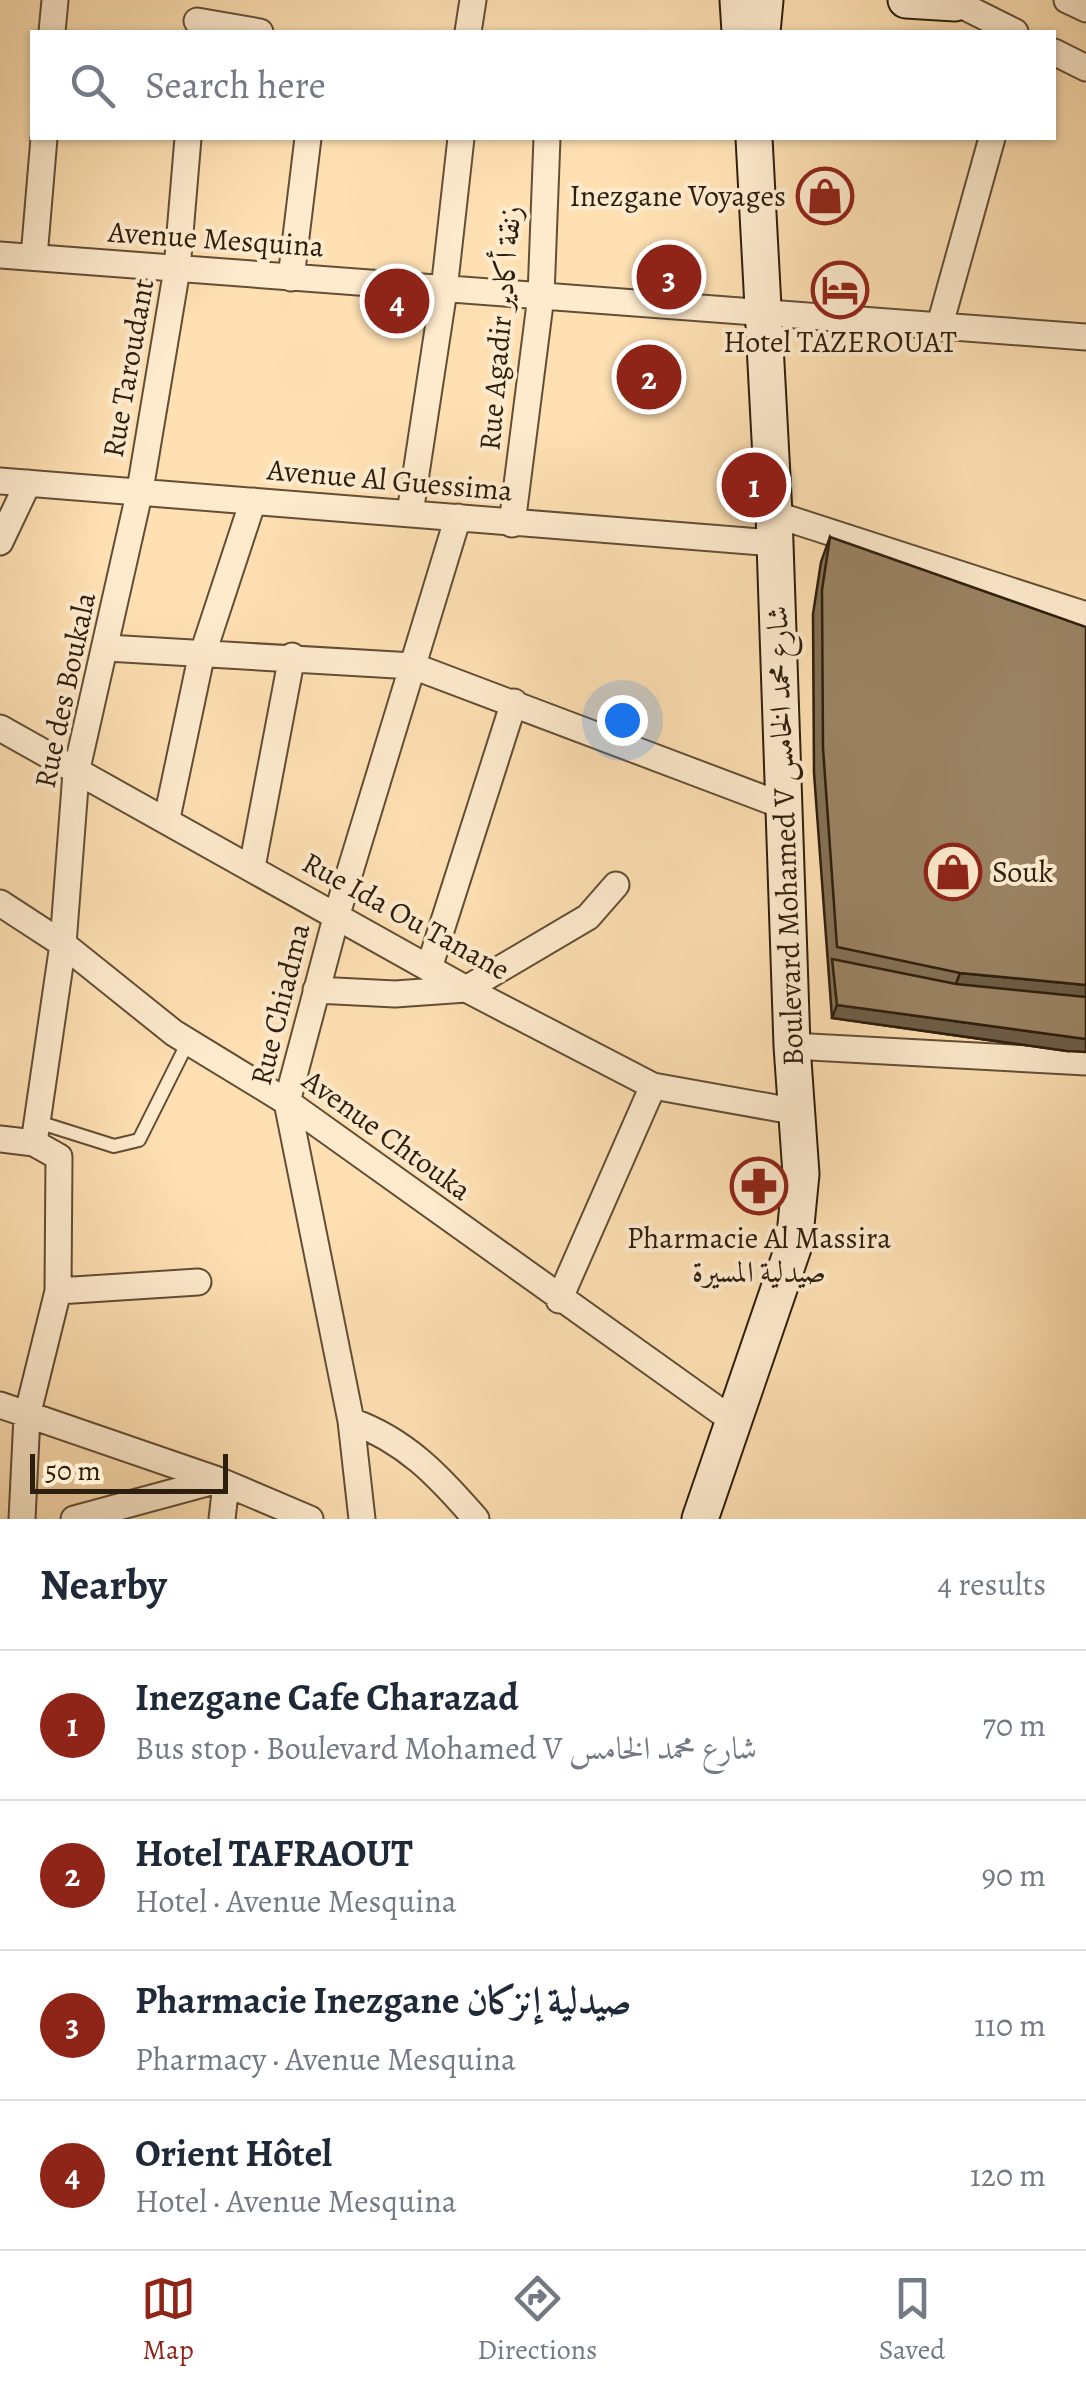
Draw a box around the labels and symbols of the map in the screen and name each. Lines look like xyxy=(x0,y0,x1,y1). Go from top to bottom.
shop icon: Inezgane Voyages xyxy=(795,166,855,226)
place label: Inezgane Voyages xyxy=(569,176,786,216)
street label: Rue Agadir زنقة أكادير xyxy=(468,204,531,452)
street label: Avenue Mesquina xyxy=(106,211,325,266)
pin: 3 xyxy=(636,240,702,314)
hotel icon: Hotel TAZEROUAT xyxy=(810,260,870,320)
pin: 4 xyxy=(364,264,430,338)
street label: Rue Taroudant xyxy=(93,275,163,460)
place label: Hotel TAZEROUAT xyxy=(723,322,957,362)
pin: 2 xyxy=(616,340,682,414)
pin: 1 xyxy=(722,448,786,522)
street label: Avenue Al Guessima xyxy=(265,449,514,511)
street label: Rue des Boukala xyxy=(25,589,105,791)
street label: Boulevard Mohamed V شارع محمد الخامس xyxy=(757,605,818,1067)
your location xyxy=(597,695,648,746)
street label: Rue Ida Ou Tanane xyxy=(295,842,517,990)
shop icon: Souk xyxy=(923,842,983,902)
place label: Souk xyxy=(992,852,1053,892)
street label: Rue Chiadma xyxy=(241,919,319,1089)
street label: Avenue Chtouka xyxy=(294,1060,479,1210)
pharmacy icon: Pharmacie Al Massira صيدلية المسيرة xyxy=(729,1156,789,1216)
place label: Pharmacie Al Massira صيدلية المسيرة xyxy=(627,1218,891,1292)
scale bar xyxy=(30,1449,228,1494)

